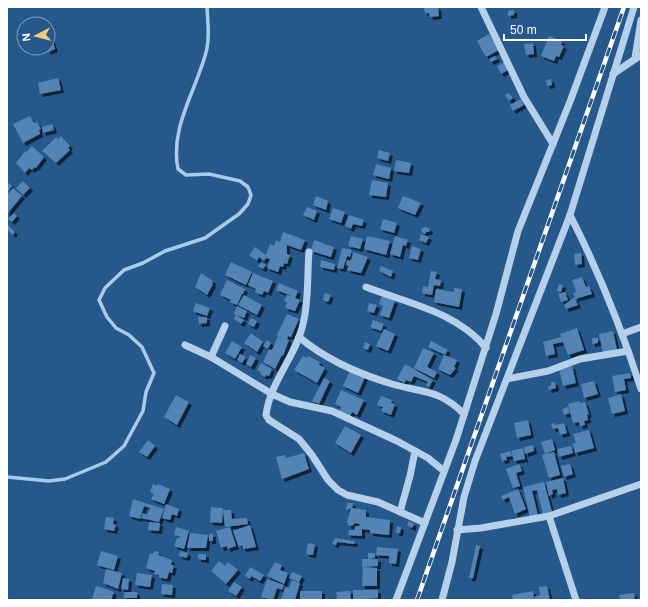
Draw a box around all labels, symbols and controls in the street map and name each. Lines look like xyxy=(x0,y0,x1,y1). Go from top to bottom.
north arrow xyxy=(16,16,56,56)
scale bar xyxy=(504,16,586,42)
text: 50 m xyxy=(510,23,537,37)
text: N xyxy=(20,32,33,42)

